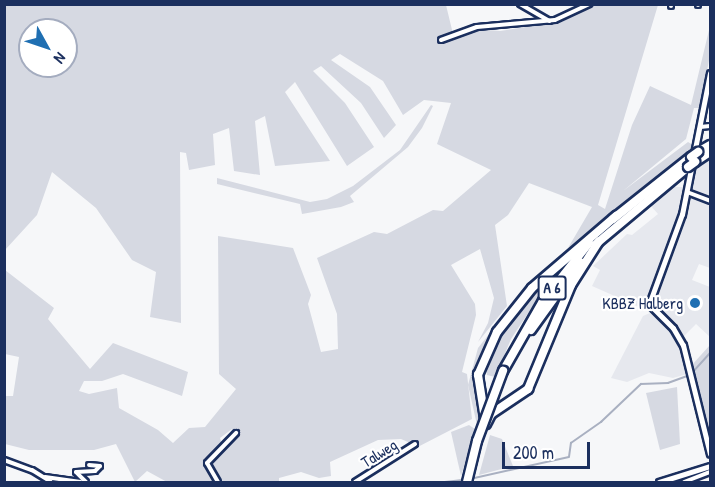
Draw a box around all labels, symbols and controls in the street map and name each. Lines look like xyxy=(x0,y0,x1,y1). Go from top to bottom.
north arrow xyxy=(18,18,78,78)
text: N xyxy=(49,48,71,69)
road number: A 6 xyxy=(537,276,567,300)
place label: KBBZ Halberg xyxy=(602,293,683,313)
marker: KBBZ Halberg xyxy=(688,296,702,310)
scale bar xyxy=(505,430,594,468)
street label: Talweg xyxy=(357,435,401,471)
text: 200 m xyxy=(513,440,554,465)

